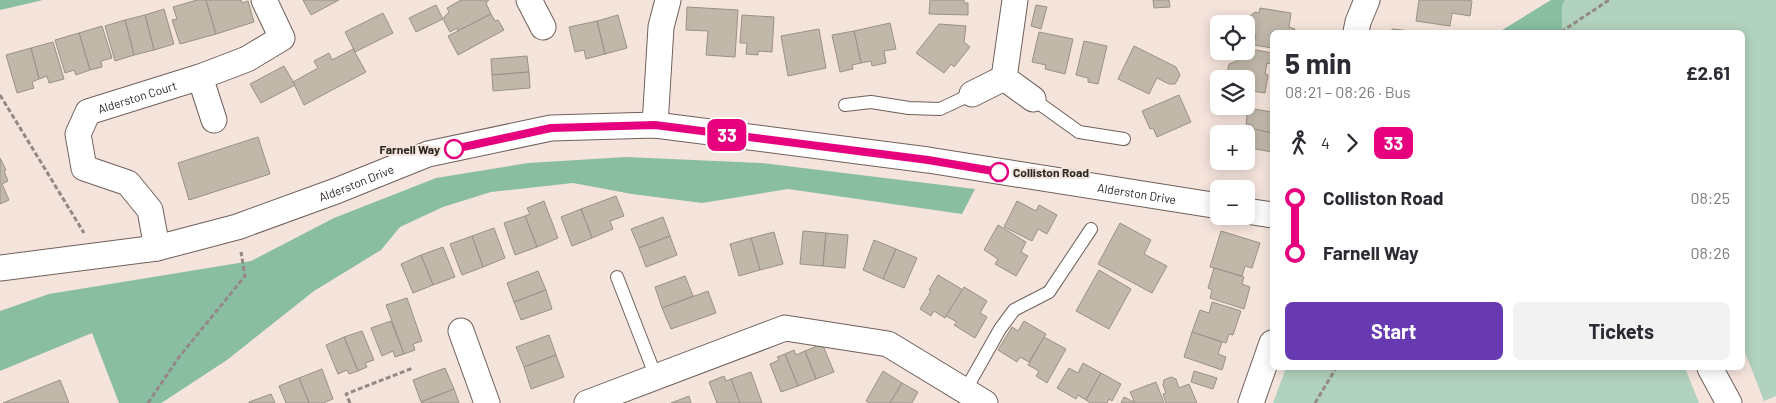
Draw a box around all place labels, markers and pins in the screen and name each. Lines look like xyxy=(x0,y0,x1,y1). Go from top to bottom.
marker: Farnell Way xyxy=(444,139,464,159)
place label: Farnell Way xyxy=(380,142,440,156)
marker: Colliston Road xyxy=(989,162,1009,182)
place label: Colliston Road xyxy=(1013,165,1089,179)

